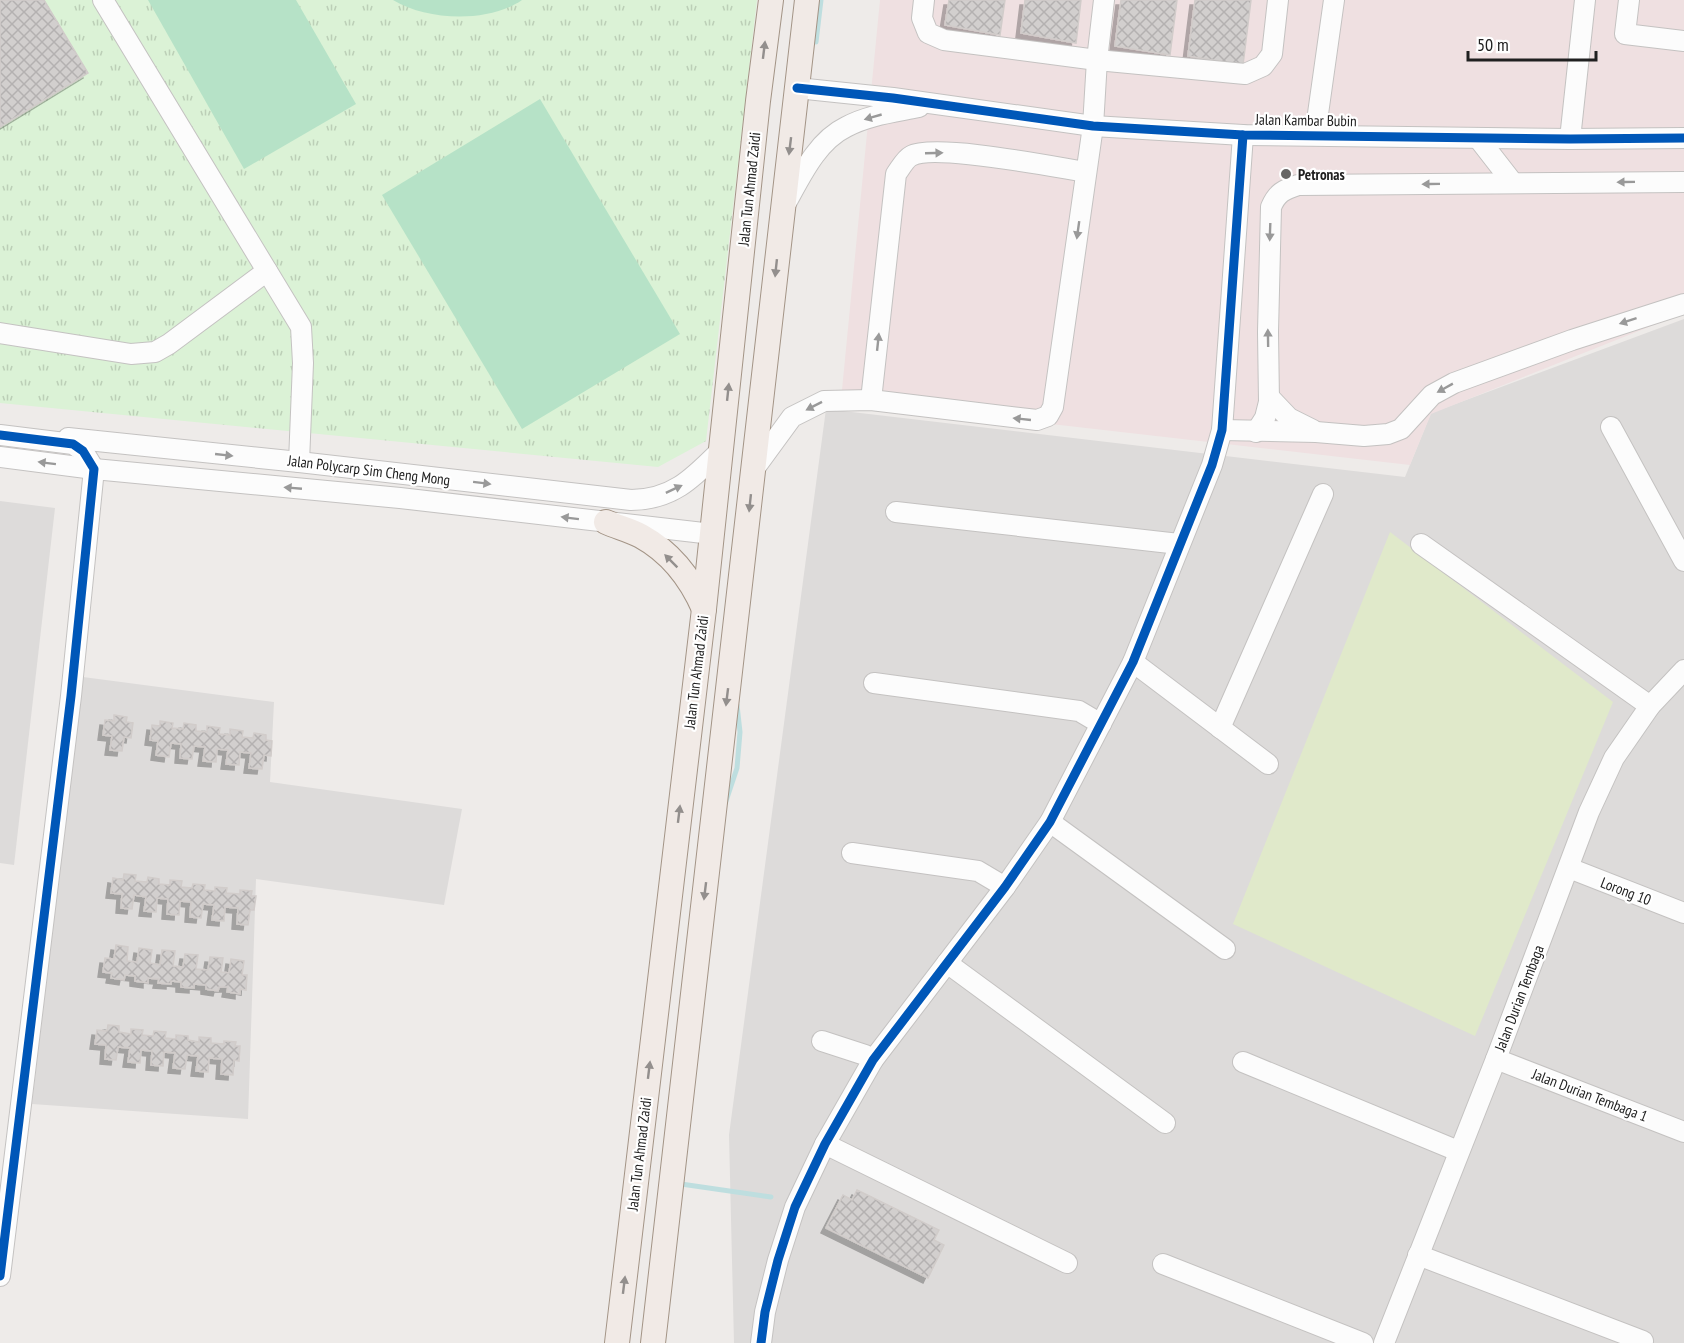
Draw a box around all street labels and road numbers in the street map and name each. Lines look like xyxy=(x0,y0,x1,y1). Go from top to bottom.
street label: Jalan Kambar Bubin xyxy=(1254,110,1357,130)
street label: Jalan Tun Ahmad Zaidi xyxy=(733,131,764,248)
street label: Jalan Polycarp Sim Cheng Mong xyxy=(286,450,451,489)
street label: Jalan Tun Ahmad Zaidi xyxy=(680,614,712,731)
street label: Lorong 10 xyxy=(1598,873,1654,909)
street label: Jalan Durian Tembaga xyxy=(1490,942,1548,1055)
street label: Jalan Durian Tembaga 1 xyxy=(1529,1064,1650,1126)
street label: Jalan Tun Ahmad Zaidi xyxy=(623,1096,655,1213)

